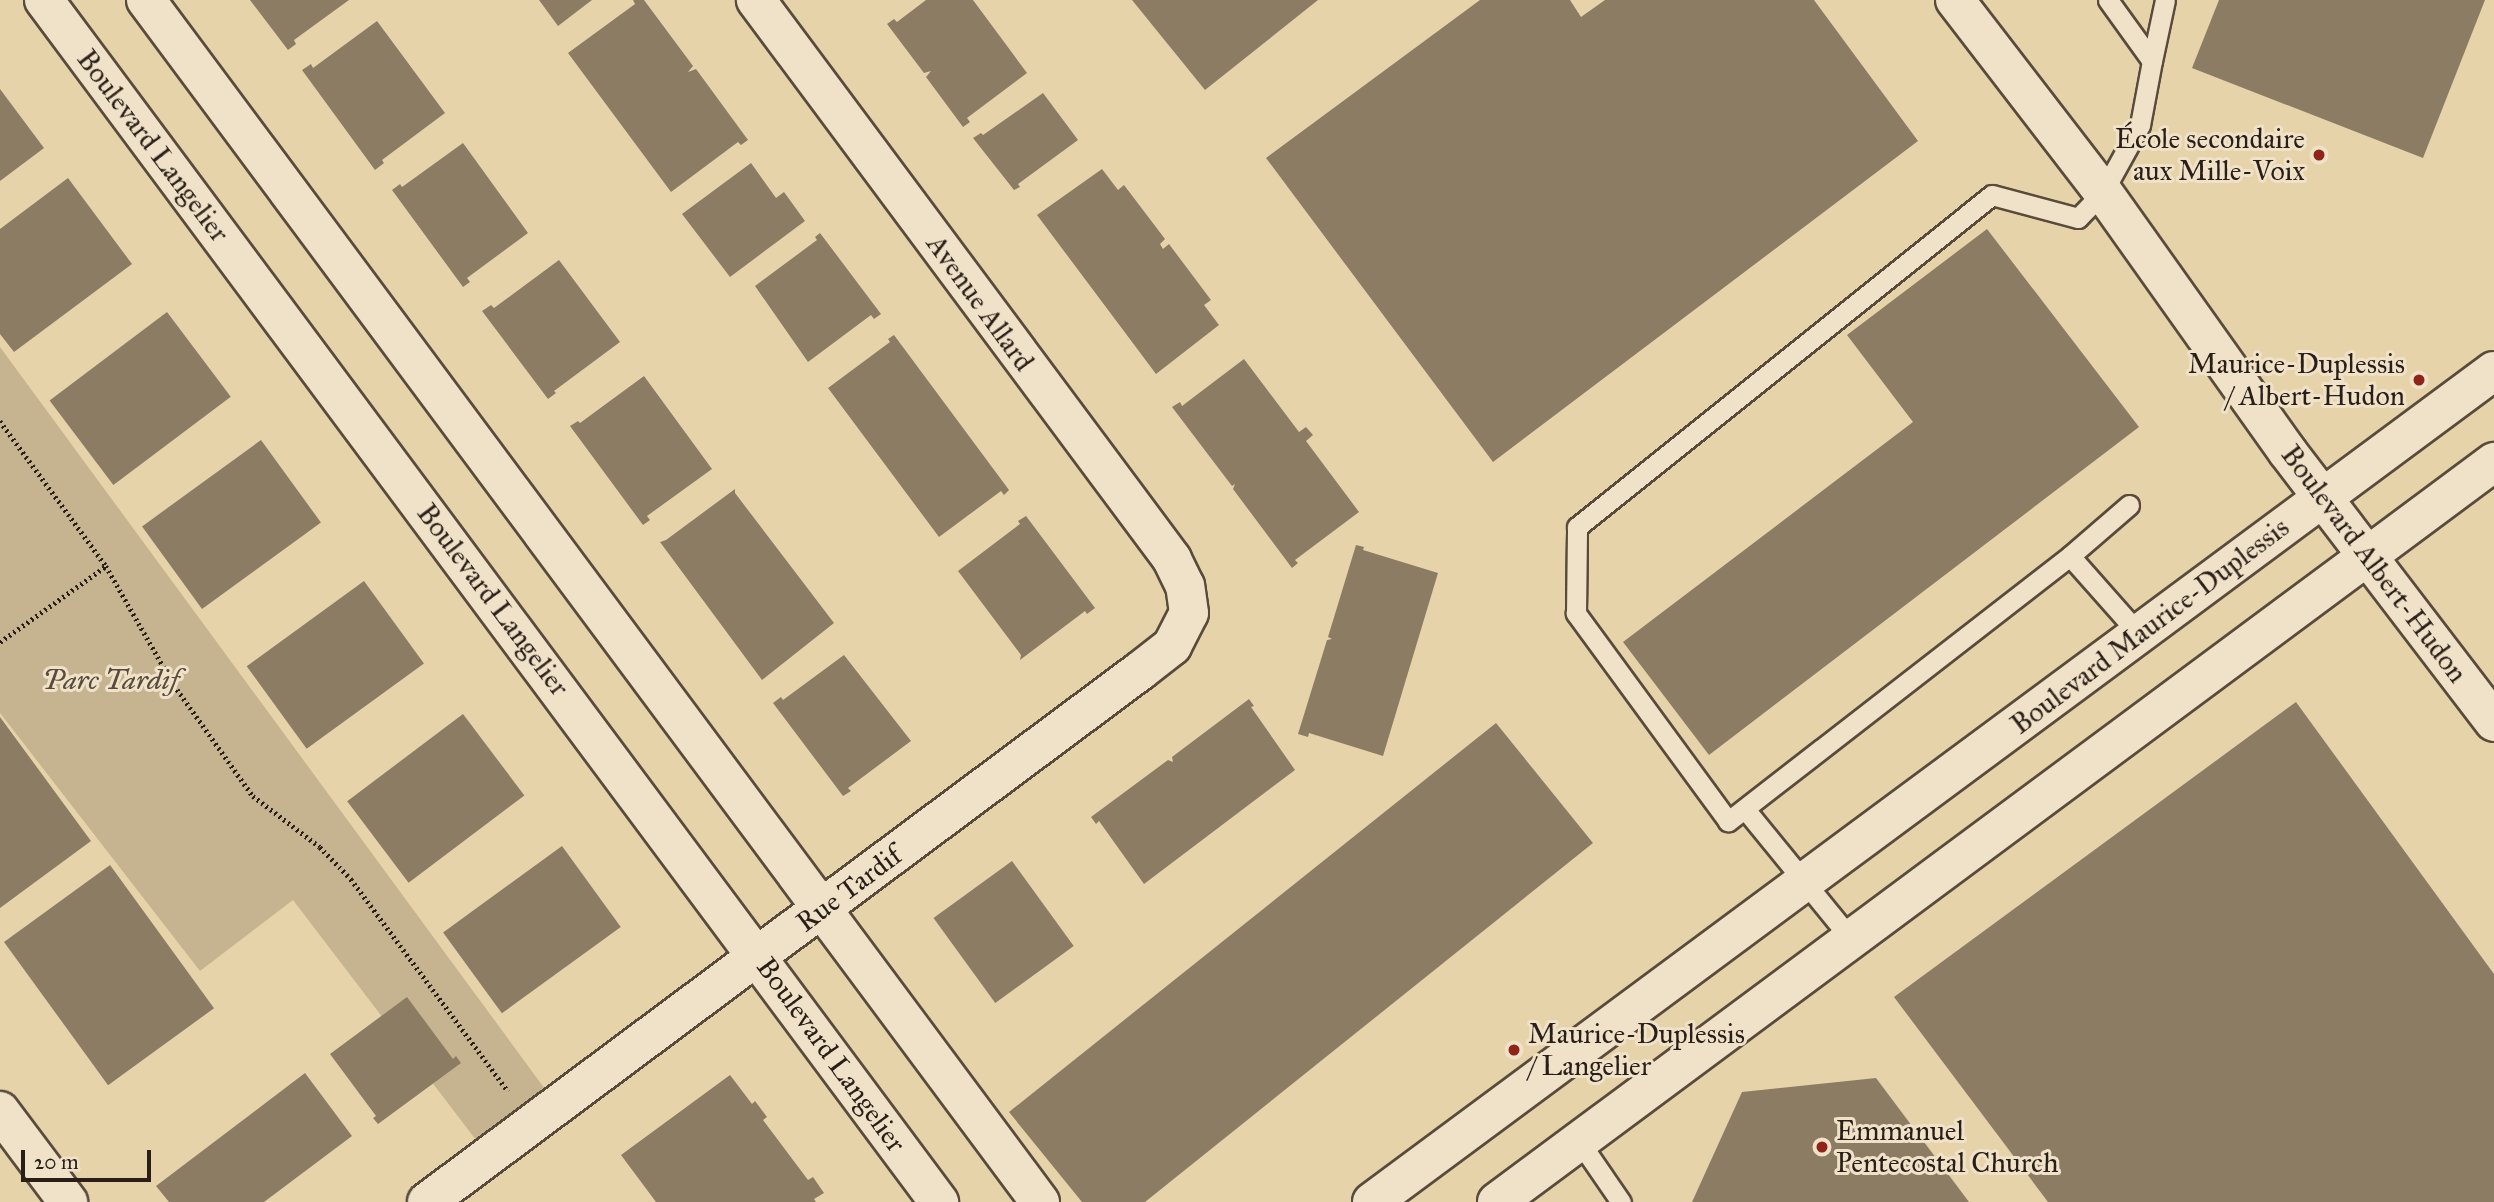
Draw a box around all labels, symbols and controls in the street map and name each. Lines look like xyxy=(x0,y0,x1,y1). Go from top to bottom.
street label: Boulevard Langelier xyxy=(70,43,236,249)
place label: École secondaire aux Mille-Voix xyxy=(2115,122,2305,188)
marker: École secondaire aux Mille-Voix xyxy=(2311,147,2327,163)
street label: Avenue Allard xyxy=(919,228,1041,378)
place label: Maurice-Duplessis / Albert-Hudon xyxy=(2188,347,2405,413)
marker: Maurice-Duplessis / Albert-Hudon xyxy=(2411,372,2427,388)
street label: Boulevard Albert-Hudon xyxy=(2274,439,2474,689)
street label: Boulevard Langelier xyxy=(410,497,576,703)
street label: Boulevard Maurice-Duplessis xyxy=(2004,510,2296,742)
park label: Parc Tardif xyxy=(43,663,179,697)
street label: Rue Tardif xyxy=(790,839,908,939)
street label: Boulevard Langelier xyxy=(749,951,913,1159)
place label: Maurice-Duplessis / Langelier xyxy=(1528,1017,1745,1083)
marker: Maurice-Duplessis / Langelier xyxy=(1506,1042,1522,1058)
place label: Emmanuel Pentecostal Church xyxy=(1836,1114,2058,1180)
scale bar xyxy=(24,1136,154,1180)
marker: Emmanuel Pentecostal Church xyxy=(1814,1139,1830,1155)
text: 20 m xyxy=(34,1149,79,1175)

